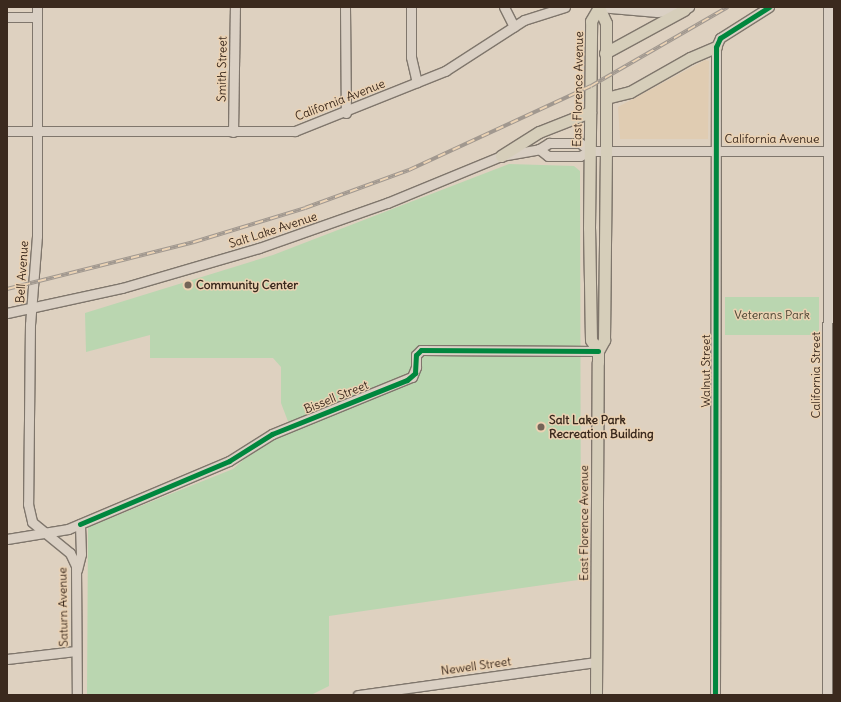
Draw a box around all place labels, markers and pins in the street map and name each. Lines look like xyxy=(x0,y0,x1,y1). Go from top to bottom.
place label: Community Center xyxy=(196,278,298,292)
marker: Community Center xyxy=(183,280,193,290)
place label: Salt Lake Park Recreation Building xyxy=(549,413,654,441)
marker: Salt Lake Park Recreation Building xyxy=(536,422,546,432)

